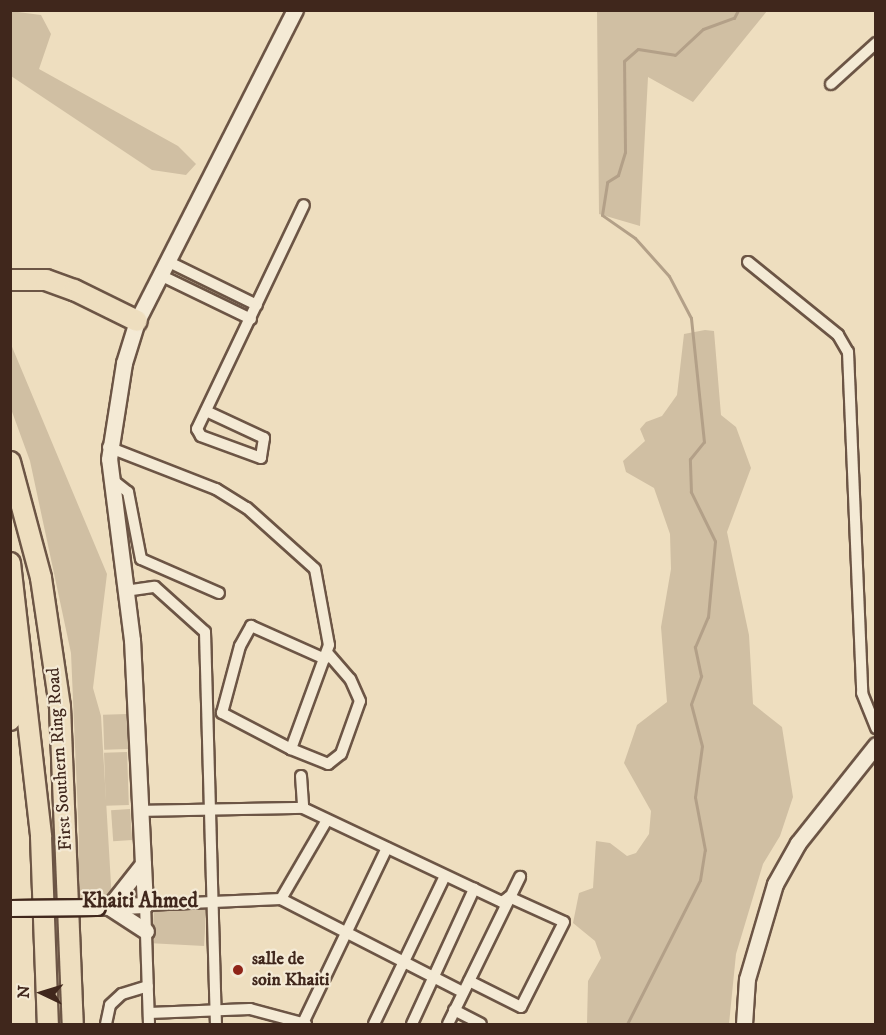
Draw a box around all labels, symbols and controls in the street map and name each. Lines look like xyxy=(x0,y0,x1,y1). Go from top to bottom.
street label: First Southern Ring Road xyxy=(43,667,77,851)
district label: Khaiti Ahmed xyxy=(82,888,198,914)
place label: salle de soin Khaiti xyxy=(252,949,329,992)
marker: salle de soin Khaiti xyxy=(229,961,247,979)
north arrow xyxy=(12,963,72,1023)
text: N xyxy=(14,985,34,999)

